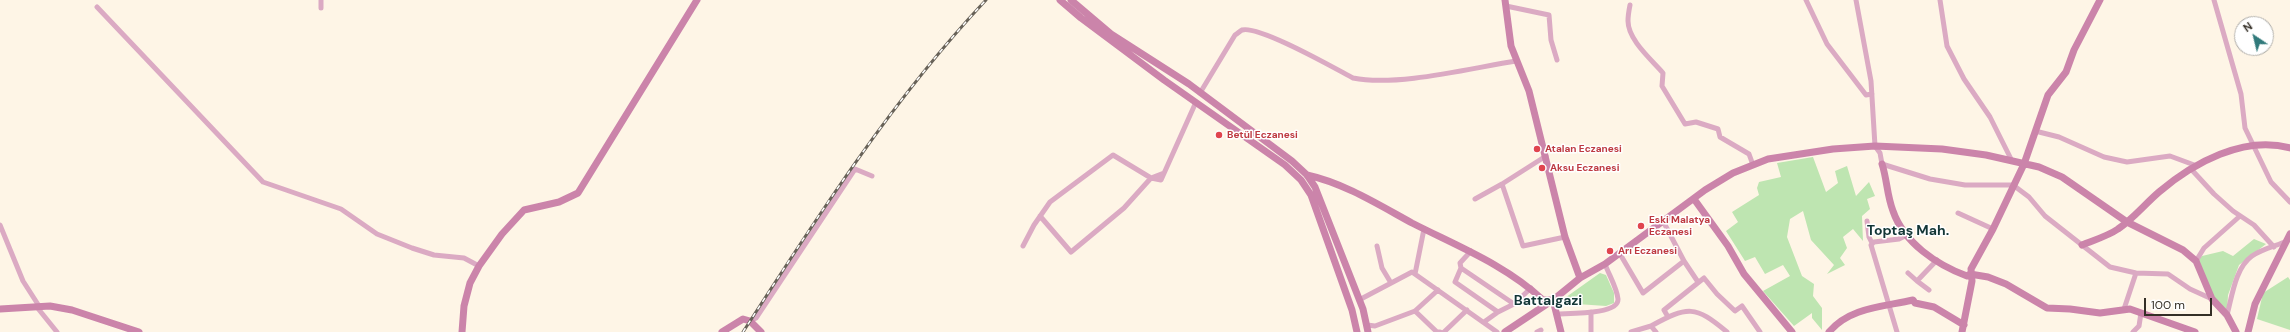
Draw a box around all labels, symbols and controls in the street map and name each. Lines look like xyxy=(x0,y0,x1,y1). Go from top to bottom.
north arrow xyxy=(2234,16,2274,56)
text: N xyxy=(2240,19,2255,35)
place label: Betül Eczanesi xyxy=(1227,129,1298,141)
marker: Betül Eczanesi xyxy=(1214,130,1224,140)
place label: Atalan Eczanesi xyxy=(1545,143,1622,155)
marker: Atalan Eczanesi xyxy=(1532,144,1542,154)
place label: Aksu Eczanesi xyxy=(1550,162,1619,174)
marker: Aksu Eczanesi xyxy=(1537,163,1547,173)
place label: Eski Malatya Eczanesi xyxy=(1649,214,1710,238)
marker: Eski Malatya Eczanesi xyxy=(1636,221,1646,231)
district label: Toptaş Mah. xyxy=(1867,223,1949,239)
place label: Arı Eczanesi xyxy=(1618,245,1677,257)
marker: Arı Eczanesi xyxy=(1605,246,1615,256)
scale bar xyxy=(2146,290,2214,316)
district label: Battalgazi xyxy=(1514,293,1582,309)
text: 100 m xyxy=(2151,297,2185,313)

